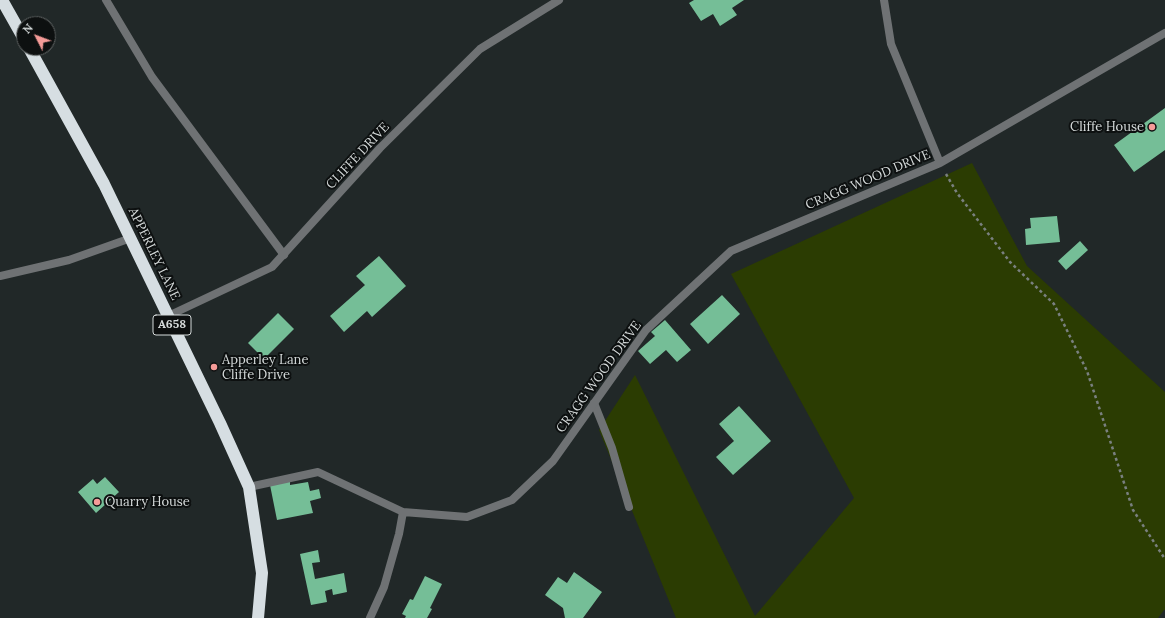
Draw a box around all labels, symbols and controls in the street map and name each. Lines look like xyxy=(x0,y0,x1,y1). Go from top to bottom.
north arrow xyxy=(16,16,56,56)
text: N xyxy=(20,21,36,36)
street label: CLIFFE DRIVE xyxy=(323,119,393,193)
place label: Cliffe House xyxy=(1070,119,1144,135)
marker: Cliffe House xyxy=(1147,122,1157,132)
street label: CRAGG WOOD DRIVE xyxy=(803,147,933,213)
street label: APPERLEY LANE xyxy=(125,205,183,303)
road number: A658 xyxy=(153,315,191,335)
street label: CRAGG WOOD DRIVE xyxy=(553,318,645,436)
place label: Apperley Lane Cliffe Drive xyxy=(222,352,309,383)
marker: Apperley Lane Cliffe Drive xyxy=(209,362,219,372)
place label: Quarry House xyxy=(105,494,190,510)
marker: Quarry House xyxy=(92,497,102,507)

